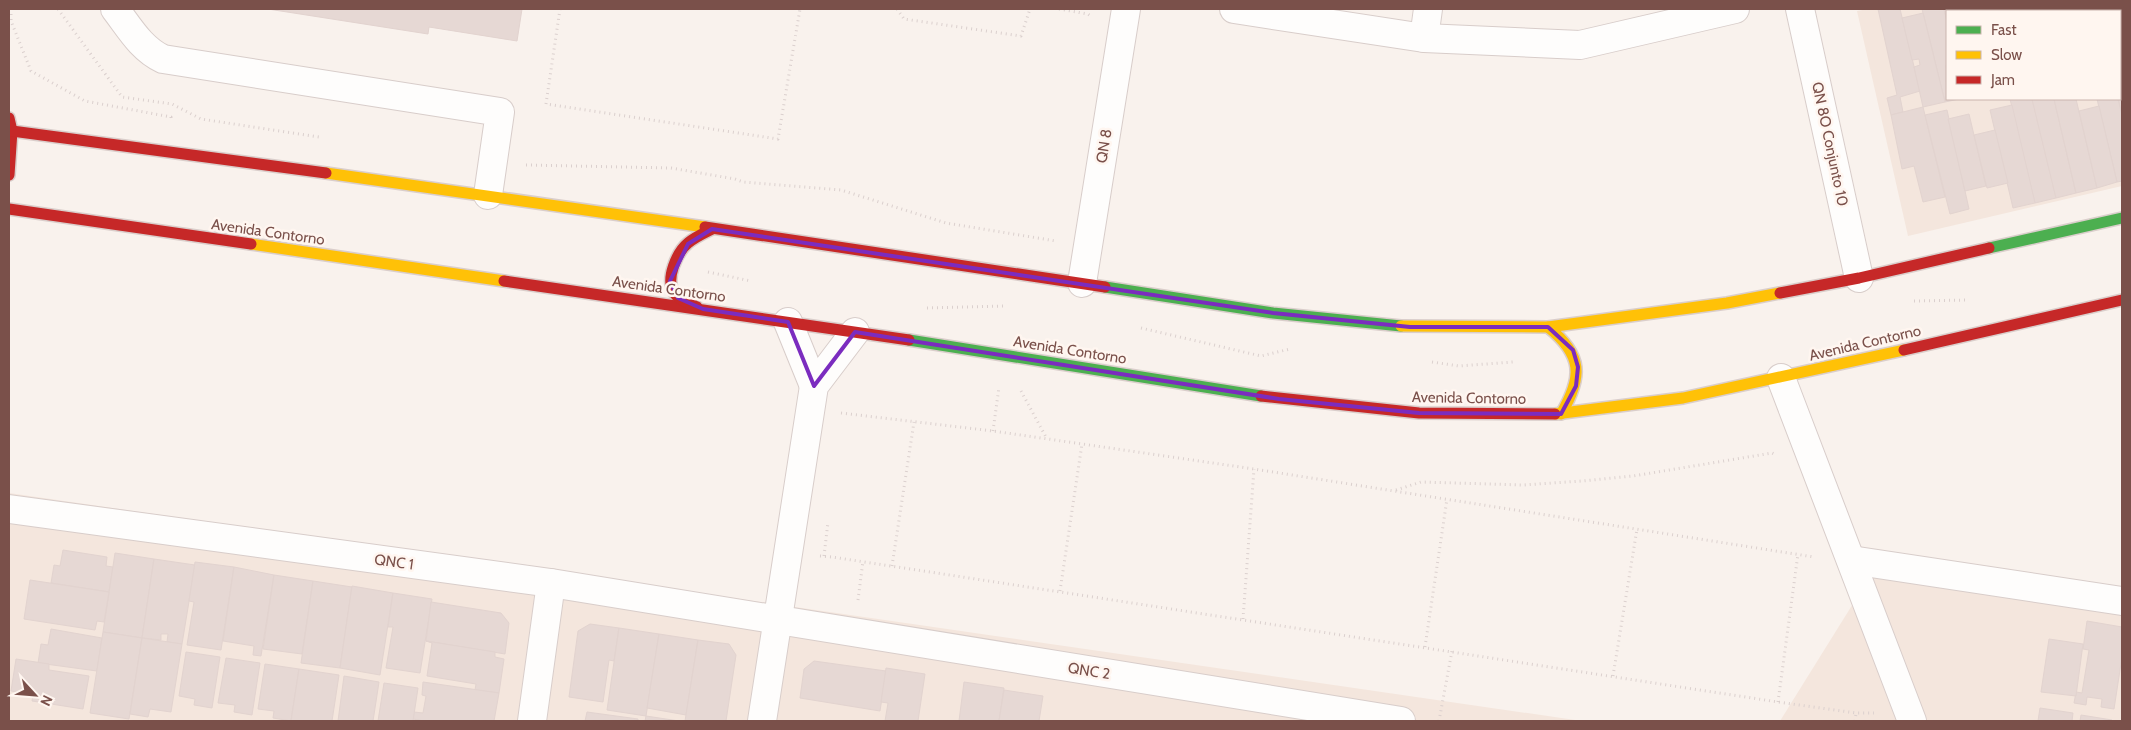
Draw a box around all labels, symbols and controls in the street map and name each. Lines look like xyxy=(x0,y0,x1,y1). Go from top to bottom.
legend xyxy=(1946,10,2121,100)
text: Fast xyxy=(1991,21,2016,39)
text: Slow xyxy=(1991,46,2022,64)
text: Jam xyxy=(1990,71,2015,89)
street label: QN 8O Conjunto 10 xyxy=(1808,80,1852,208)
street label: QN 8 xyxy=(1092,128,1116,164)
street label: Avenida Contorno xyxy=(210,215,326,249)
street label: Avenida Contorno xyxy=(611,272,727,306)
street label: Avenida Contorno xyxy=(1807,321,1923,365)
street label: Avenida Contorno xyxy=(1012,332,1128,368)
street label: Avenida Contorno xyxy=(1412,388,1526,408)
street label: QNC 1 xyxy=(373,550,415,574)
street label: QNC 2 xyxy=(1067,659,1112,683)
north arrow xyxy=(10,670,60,720)
text: N xyxy=(36,692,57,709)

